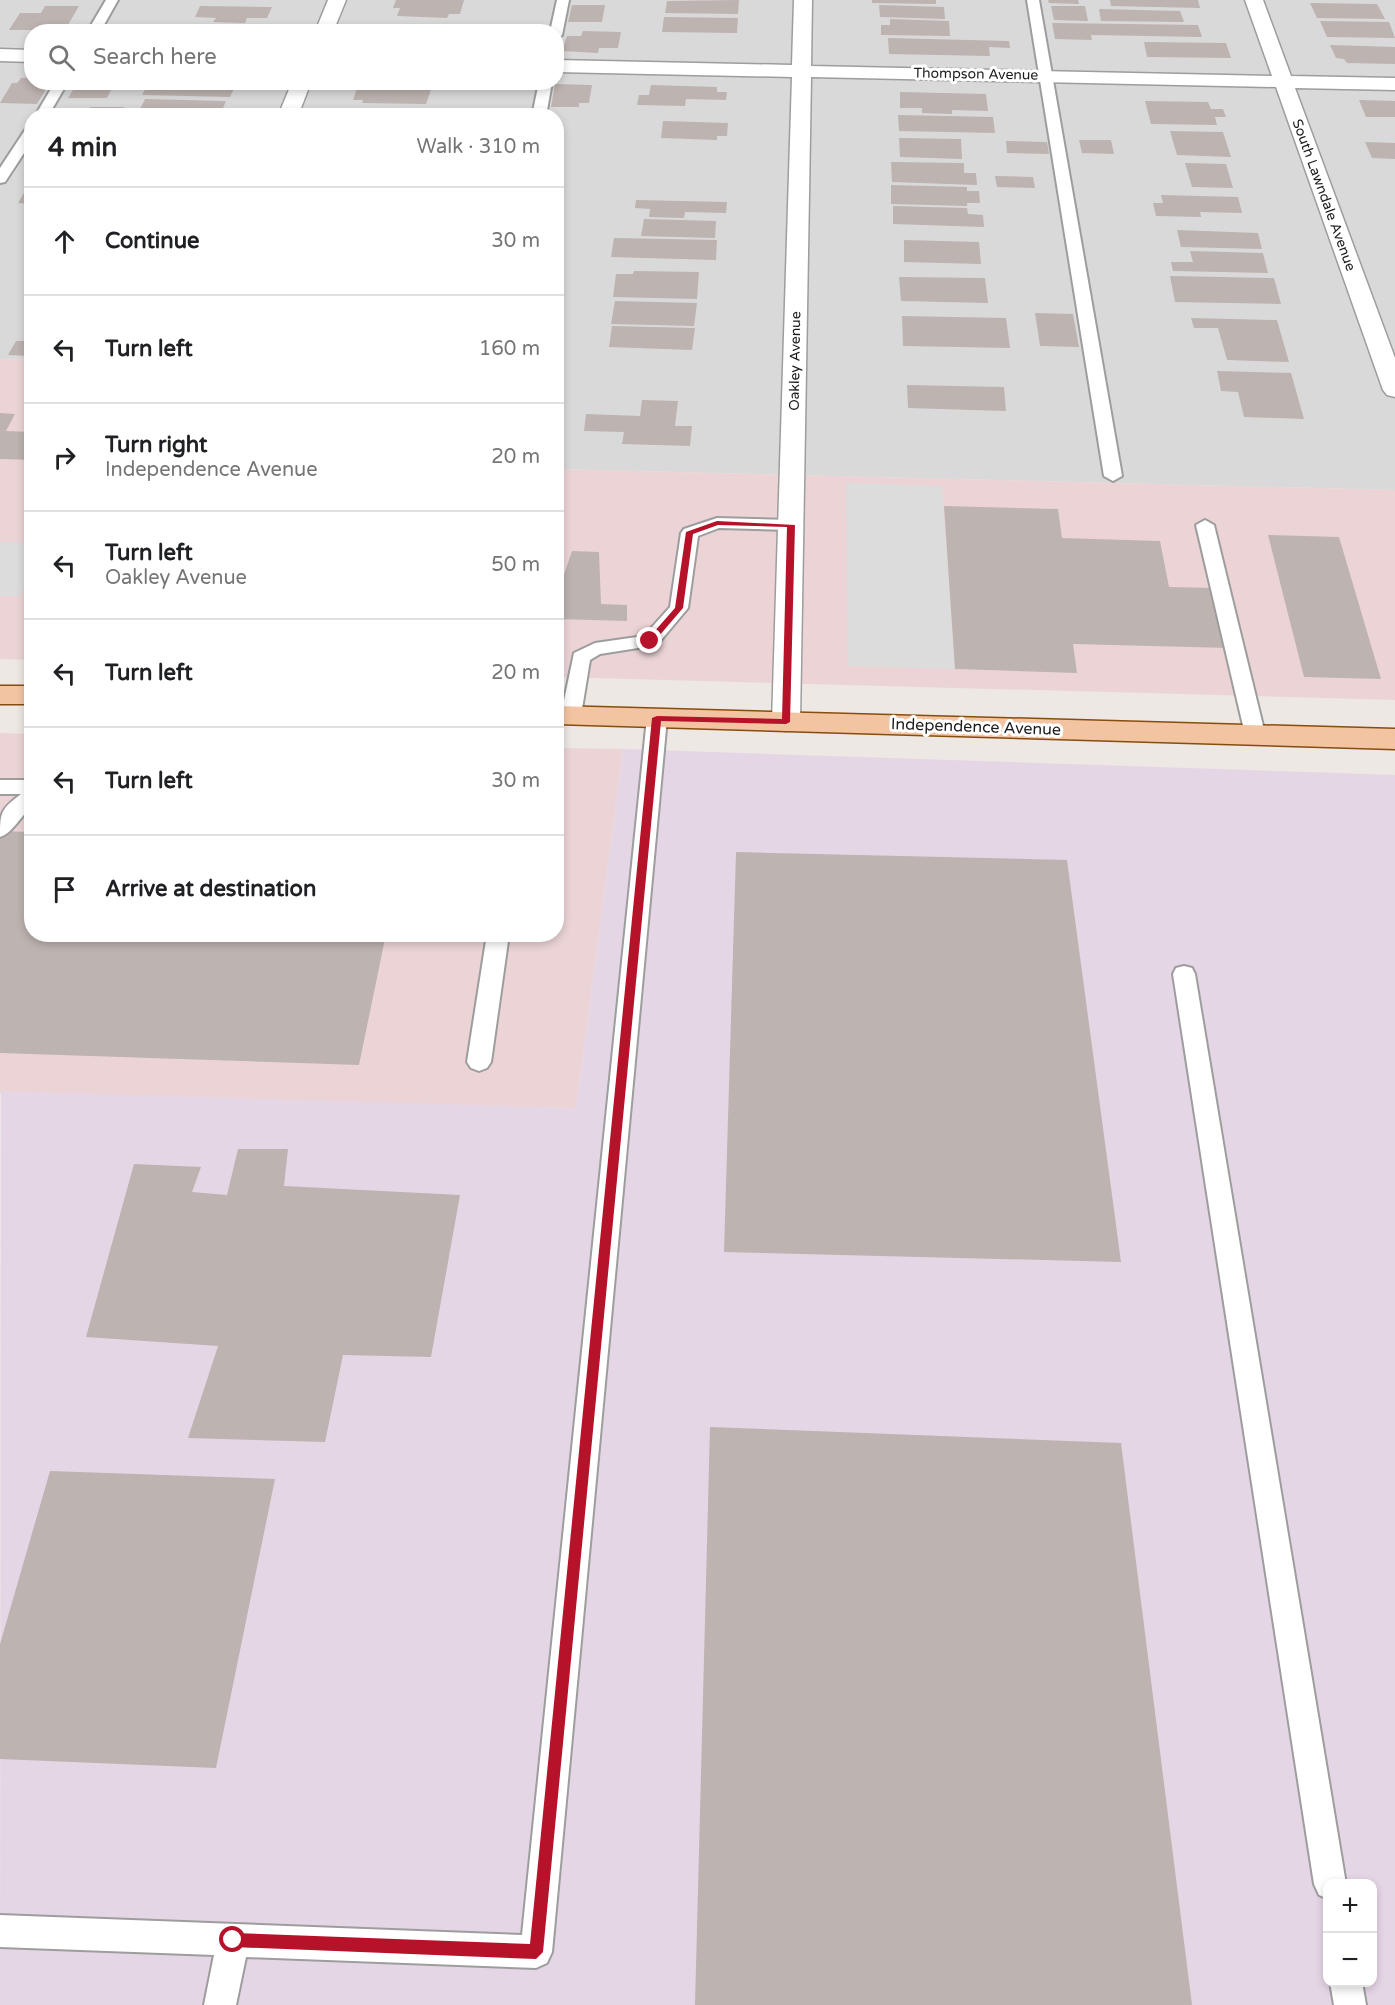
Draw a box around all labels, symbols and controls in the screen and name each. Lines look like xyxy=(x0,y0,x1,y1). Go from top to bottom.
search box xyxy=(24,24,564,90)
icon: search xyxy=(45,41,78,74)
text: Search here xyxy=(93,44,217,70)
street label: Thompson Avenue xyxy=(914,64,1039,84)
street label: South Lawndale Avenue xyxy=(1289,117,1359,273)
text: 4 min xyxy=(48,132,117,163)
text: Walk · 310 m xyxy=(417,135,540,159)
icon: ahead xyxy=(48,225,81,258)
text: Continue xyxy=(105,228,200,254)
text: 30 m xyxy=(491,229,540,253)
street label: Oakley Avenue xyxy=(786,311,804,411)
icon: left xyxy=(48,333,81,366)
text: Turn left xyxy=(105,336,193,362)
text: 160 m xyxy=(479,337,540,361)
text: Turn right xyxy=(105,432,207,458)
icon: right xyxy=(48,441,81,474)
text: 20 m xyxy=(491,445,540,469)
text: Independence Avenue xyxy=(105,458,318,482)
text: Turn left xyxy=(105,540,193,566)
icon: left xyxy=(48,549,81,582)
text: 50 m xyxy=(491,553,540,577)
text: Oakley Avenue xyxy=(105,566,247,590)
route end xyxy=(636,627,662,653)
icon: left xyxy=(48,657,81,690)
text: Turn left xyxy=(105,660,193,686)
text: 20 m xyxy=(491,661,540,685)
street label: Independence Avenue xyxy=(891,714,1061,740)
icon: left xyxy=(48,765,81,798)
text: Turn left xyxy=(105,768,193,794)
text: 30 m xyxy=(491,769,540,793)
icon: arrive xyxy=(48,873,81,906)
text: Arrive at destination xyxy=(105,876,316,902)
map controls xyxy=(1323,1879,1377,1987)
button: + xyxy=(1323,1879,1377,1933)
route start xyxy=(219,1926,245,1952)
button: − xyxy=(1323,1933,1377,1987)

